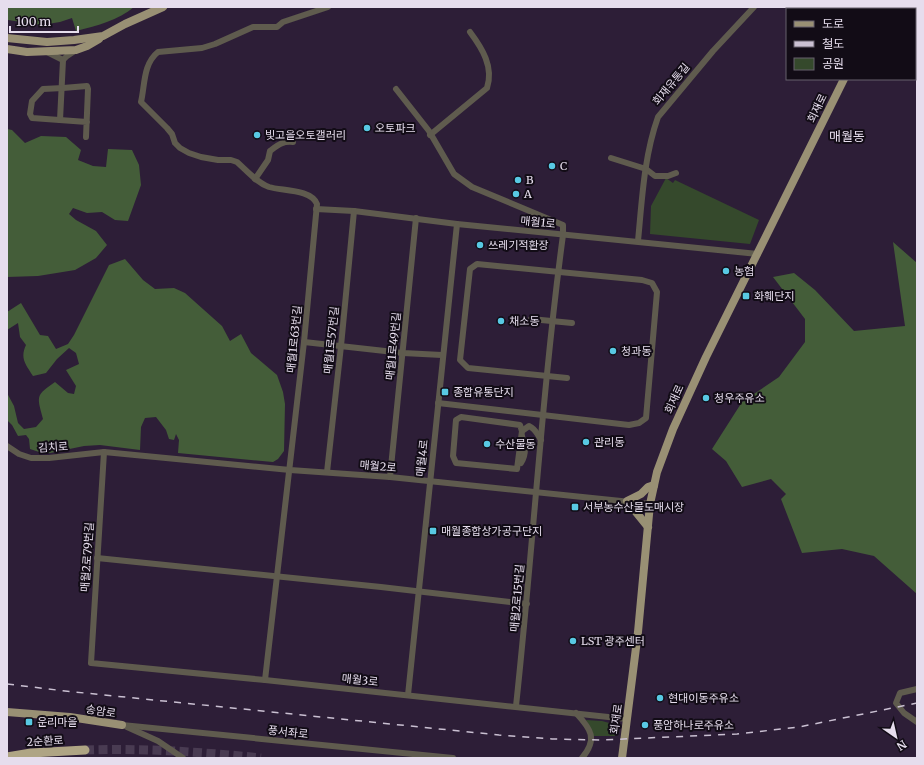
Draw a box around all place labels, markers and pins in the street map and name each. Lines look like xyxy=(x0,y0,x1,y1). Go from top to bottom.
place label: 오토파크 xyxy=(375,121,415,135)
marker: 오토파크 xyxy=(362,123,372,133)
place label: 빛고을오토갤러리 xyxy=(265,128,346,142)
marker: 빛고을오토갤러리 xyxy=(252,130,262,140)
place label: C xyxy=(560,159,567,173)
marker: C xyxy=(547,161,557,171)
place label: B xyxy=(526,173,534,187)
marker: B xyxy=(513,175,523,185)
place label: A xyxy=(523,187,532,201)
marker: A xyxy=(511,189,521,199)
place label: 쓰레기적환장 xyxy=(488,238,549,252)
marker: 쓰레기적환장 xyxy=(475,240,485,250)
place label: 농협 xyxy=(734,264,754,278)
marker: 농협 xyxy=(721,266,731,276)
place label: 화훼단지 xyxy=(754,289,794,303)
marker: 화훼단지 xyxy=(741,291,751,301)
place label: 채소동 xyxy=(509,314,539,328)
marker: 채소동 xyxy=(496,316,506,326)
place label: 청과동 xyxy=(621,344,651,358)
marker: 청과동 xyxy=(608,346,618,356)
place label: 종합유통단지 xyxy=(453,385,514,399)
marker: 종합유통단지 xyxy=(440,387,450,397)
place label: 청우주유소 xyxy=(714,391,765,405)
marker: 청우주유소 xyxy=(701,393,711,403)
place label: 관리동 xyxy=(594,435,624,449)
place label: 수산물동 xyxy=(495,437,535,451)
marker: 관리동 xyxy=(581,437,591,447)
marker: 수산물동 xyxy=(482,439,492,449)
place label: 서부농수산물도매시장 xyxy=(583,500,684,514)
marker: 서부농수산물도매시장 xyxy=(570,502,580,512)
place label: 매월종합상가공구단지 xyxy=(441,524,542,538)
marker: 매월종합상가공구단지 xyxy=(428,526,438,536)
place label: LST 광주센터 xyxy=(581,634,645,648)
marker: LST 광주센터 xyxy=(568,636,578,646)
place label: 현대이동주유소 xyxy=(668,691,739,705)
marker: 현대이동주유소 xyxy=(655,693,665,703)
place label: 운리마을 xyxy=(37,715,77,729)
marker: 운리마을 xyxy=(24,717,34,727)
place label: 풍암하나로주유소 xyxy=(653,718,734,732)
marker: 풍암하나로주유소 xyxy=(640,720,650,730)

